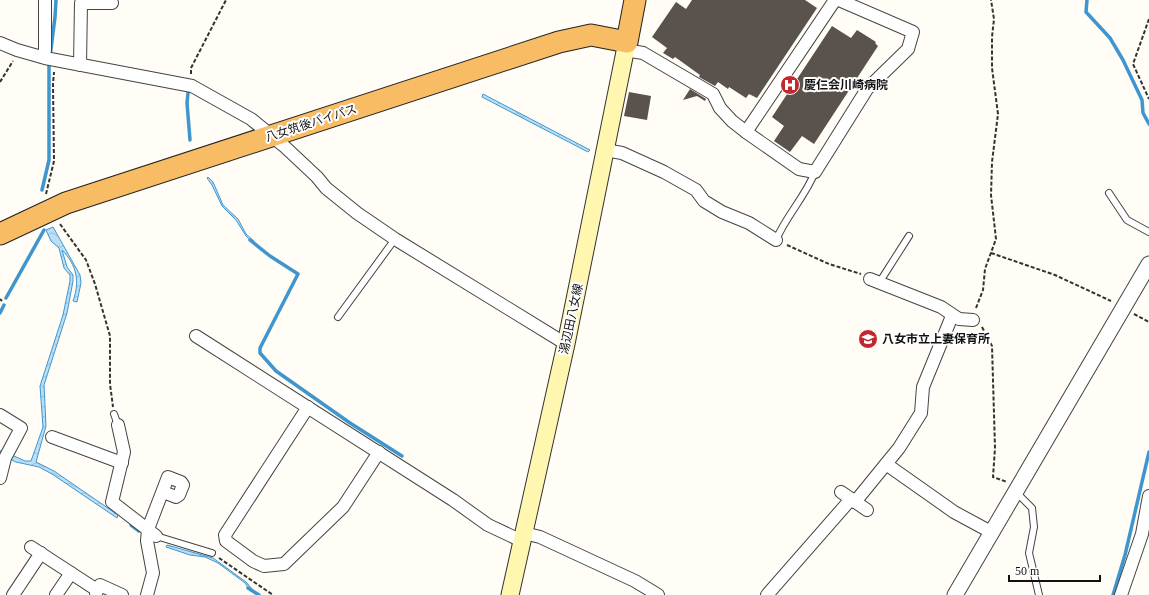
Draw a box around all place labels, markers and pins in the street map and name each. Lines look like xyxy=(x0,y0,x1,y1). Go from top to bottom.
hospital icon: 慶仁会川崎病院 xyxy=(779,74,801,96)
place label: 慶仁会川崎病院 xyxy=(804,78,888,92)
school or university icon: 八女市立上妻保育所 xyxy=(857,328,879,350)
place label: 八女市立上妻保育所 xyxy=(882,332,990,346)

